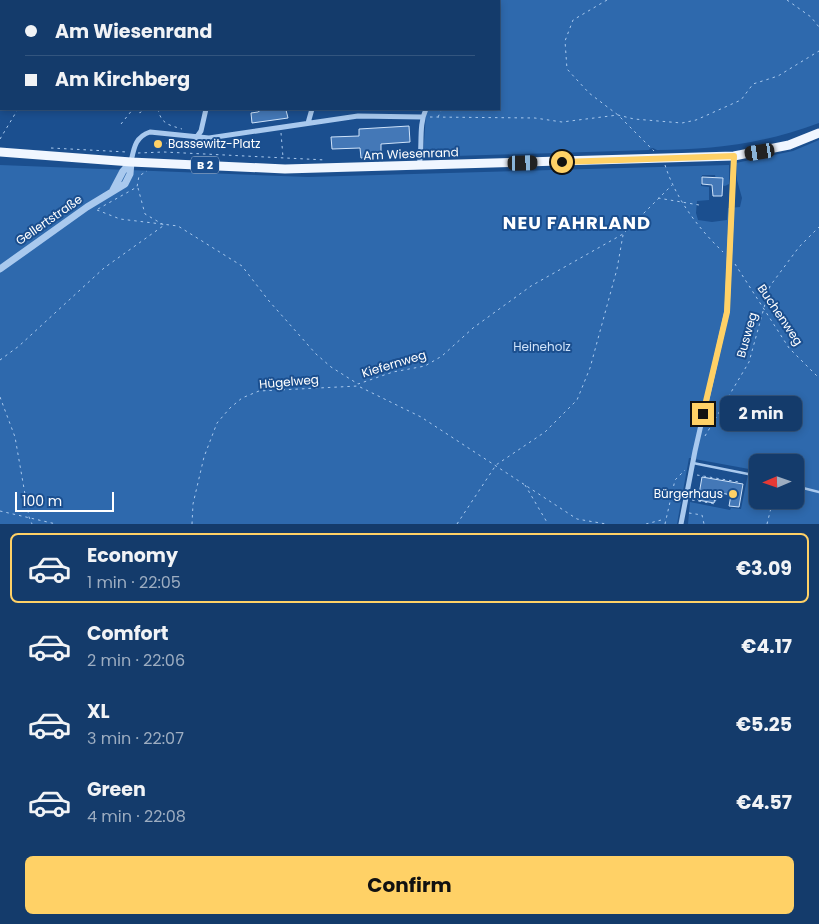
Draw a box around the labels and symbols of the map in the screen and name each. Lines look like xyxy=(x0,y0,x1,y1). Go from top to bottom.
place label: Bassewitz-Platz xyxy=(168,135,261,152)
marker: Bassewitz-Platz xyxy=(152,138,164,150)
car xyxy=(744,142,775,162)
street label: Am Wiesenrand xyxy=(363,143,459,164)
route start xyxy=(551,151,573,173)
car xyxy=(507,155,538,171)
road number: B 2 xyxy=(191,156,219,174)
street label: Gellertstraße xyxy=(12,190,85,249)
district label: NEU FAHRLAND xyxy=(503,210,651,235)
street label: Buchenweg xyxy=(754,281,807,349)
street label: Busweg xyxy=(732,310,761,360)
park label: Heineholz xyxy=(513,338,571,355)
street label: Kiefernweg xyxy=(360,346,428,381)
street label: Hügelweg xyxy=(258,370,320,393)
callout: 2 min xyxy=(720,396,803,432)
route end xyxy=(692,403,714,425)
north arrow xyxy=(749,454,804,509)
place label: Bürgerhaus xyxy=(654,485,723,502)
marker: Bürgerhaus xyxy=(727,488,739,500)
scale bar xyxy=(15,489,114,512)

